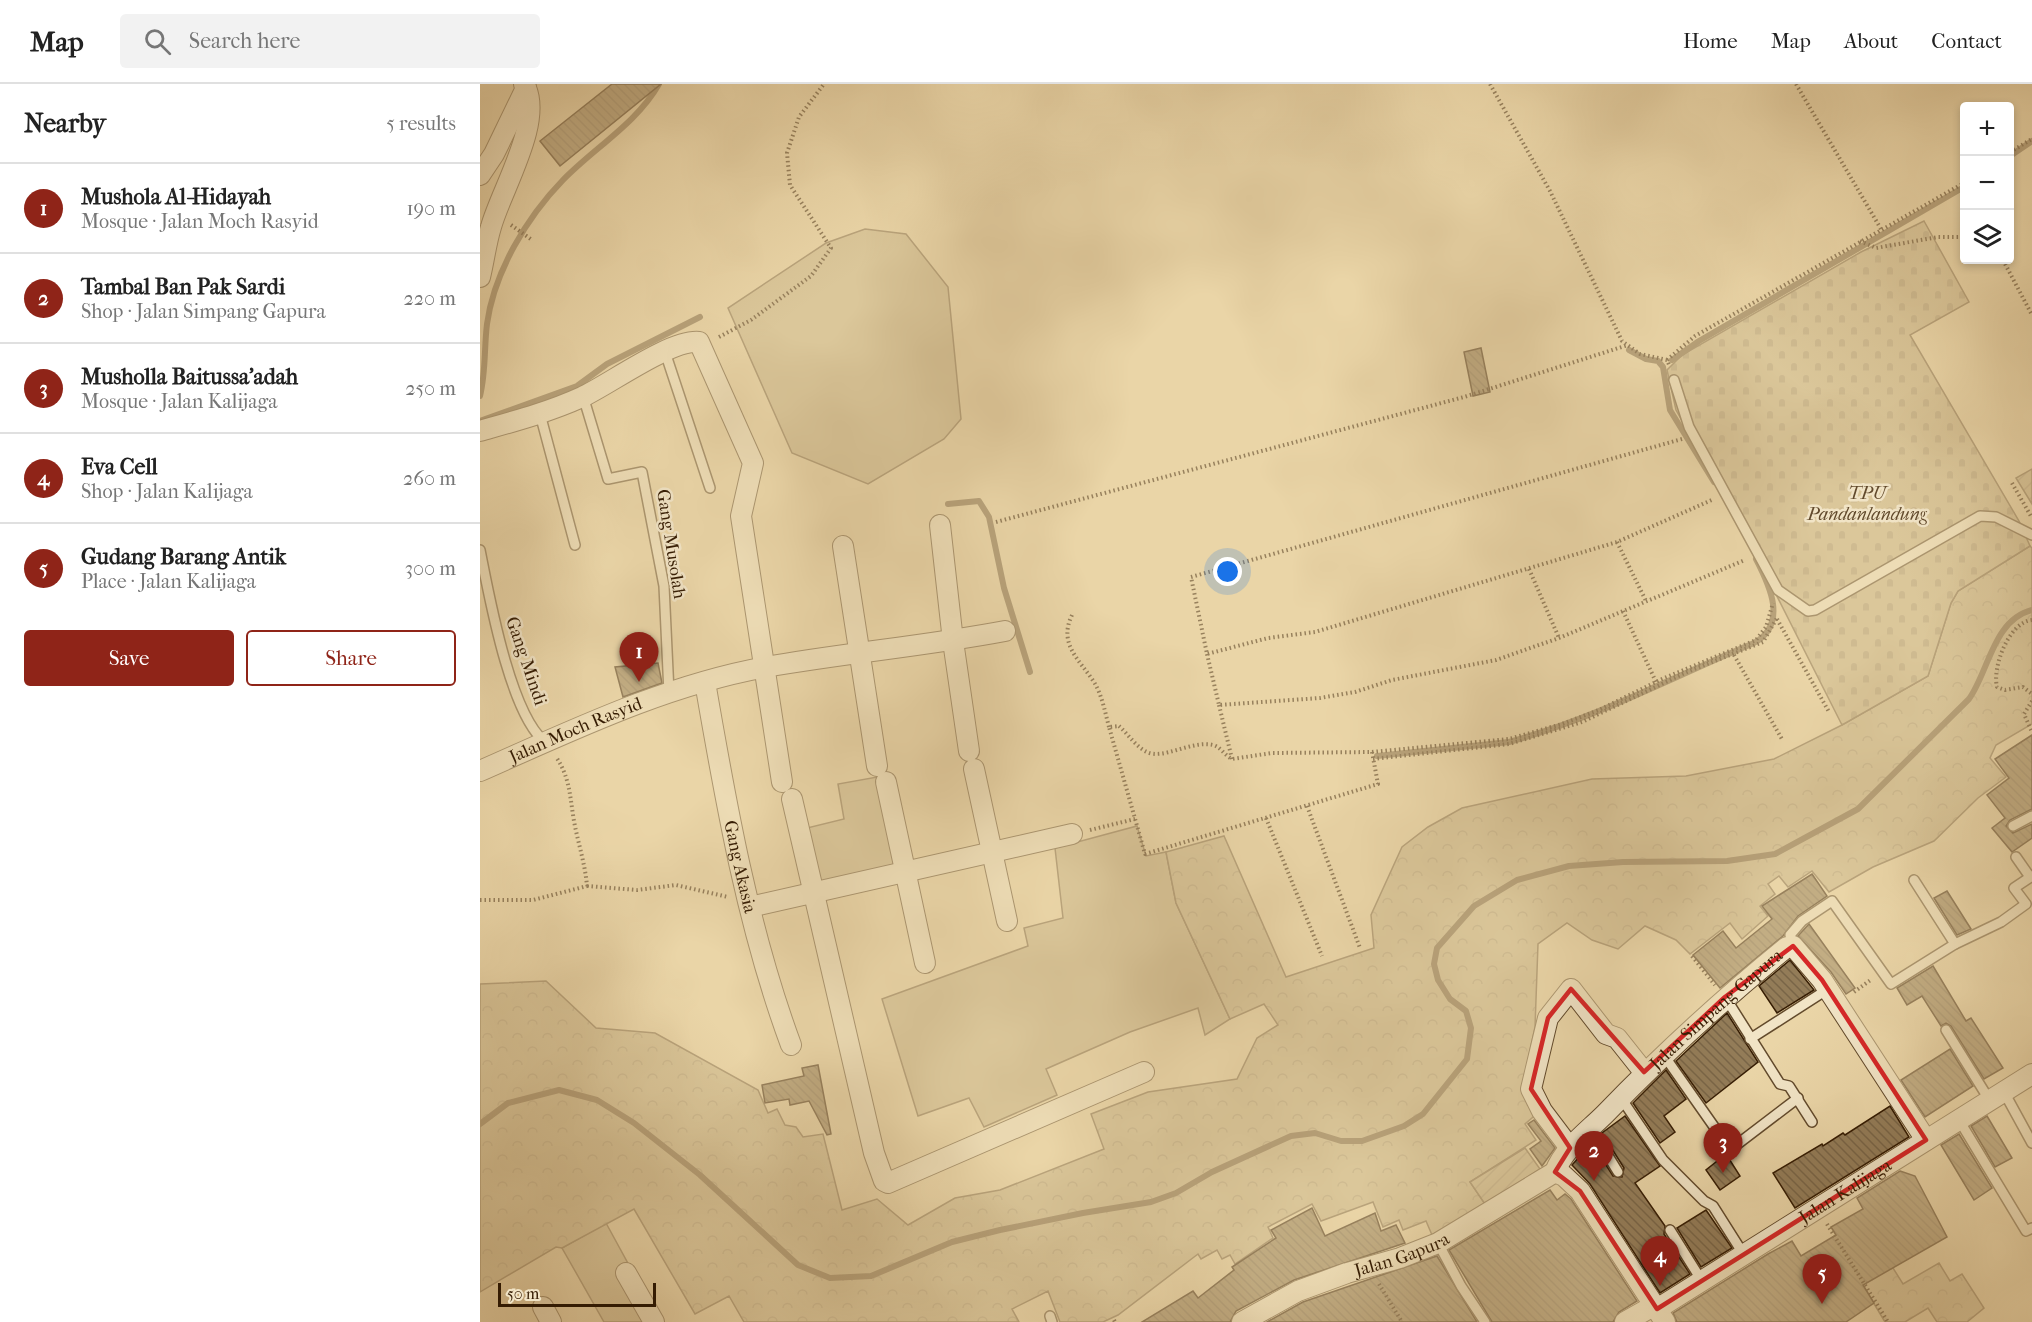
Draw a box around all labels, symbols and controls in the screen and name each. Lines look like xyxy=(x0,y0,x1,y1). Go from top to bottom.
search box xyxy=(120,14,540,68)
text: Map xyxy=(30,25,84,58)
icon: search xyxy=(141,25,174,58)
text: Search here xyxy=(189,28,300,54)
text: Home xyxy=(1683,29,1738,53)
text: Map xyxy=(1771,29,1811,53)
text: About xyxy=(1844,29,1898,53)
text: Contact xyxy=(1931,29,2002,53)
map controls xyxy=(1960,102,2014,264)
button: + xyxy=(1960,102,2014,156)
text: Nearby xyxy=(24,108,106,139)
text: 5 results xyxy=(386,112,456,135)
button: − xyxy=(1960,156,2014,210)
text: Mushola Al-Hidayah xyxy=(81,184,271,210)
text: 1 xyxy=(40,197,47,220)
text: 190 m xyxy=(406,197,456,220)
text: Mosque · Jalan Moch Rasyid xyxy=(81,210,319,233)
button: layers xyxy=(1960,210,2014,264)
text: Tambal Ban Pak Sardi xyxy=(81,274,285,300)
text: 2 xyxy=(38,287,49,310)
text: 220 m xyxy=(403,287,456,310)
text: Shop · Jalan Simpang Gapura xyxy=(81,300,326,323)
text: Musholla Baitussa'adah xyxy=(81,364,298,390)
text: 3 xyxy=(39,377,48,400)
text: 250 m xyxy=(405,377,456,400)
text: Mosque · Jalan Kalijaga xyxy=(81,390,277,413)
text: Eva Cell xyxy=(81,454,158,480)
text: 4 xyxy=(38,467,49,490)
text: 260 m xyxy=(403,467,456,490)
text: Shop · Jalan Kalijaga xyxy=(81,480,253,503)
park label: TPU Pandanlandung xyxy=(1806,483,1928,525)
street label: Gang Musolah xyxy=(652,488,690,600)
text: Gudang Barang Antik xyxy=(81,544,286,570)
text: 5 xyxy=(39,557,48,580)
text: 300 m xyxy=(405,557,456,580)
your location xyxy=(1213,557,1242,586)
text: Place · Jalan Kalijaga xyxy=(81,570,256,593)
street label: Gang Mindi xyxy=(501,614,551,709)
button: Save xyxy=(24,630,234,686)
button: Share xyxy=(246,630,456,686)
pin: 1 xyxy=(620,632,658,682)
street label: Jalan Moch Rasyid xyxy=(504,693,645,768)
street label: Gang Akasia xyxy=(720,818,761,916)
street label: Jalan Simpang Gapura xyxy=(1644,944,1787,1075)
pin: 3 xyxy=(1704,1124,1742,1173)
pin: 2 xyxy=(1574,1132,1614,1181)
street label: Jalan Kalijaga xyxy=(1793,1154,1896,1229)
street label: Jalan Gapura xyxy=(1350,1228,1454,1281)
pin: 4 xyxy=(1640,1236,1680,1286)
pin: 5 xyxy=(1802,1254,1842,1304)
scale bar xyxy=(498,1280,656,1308)
text: 50 m xyxy=(507,1284,539,1303)

